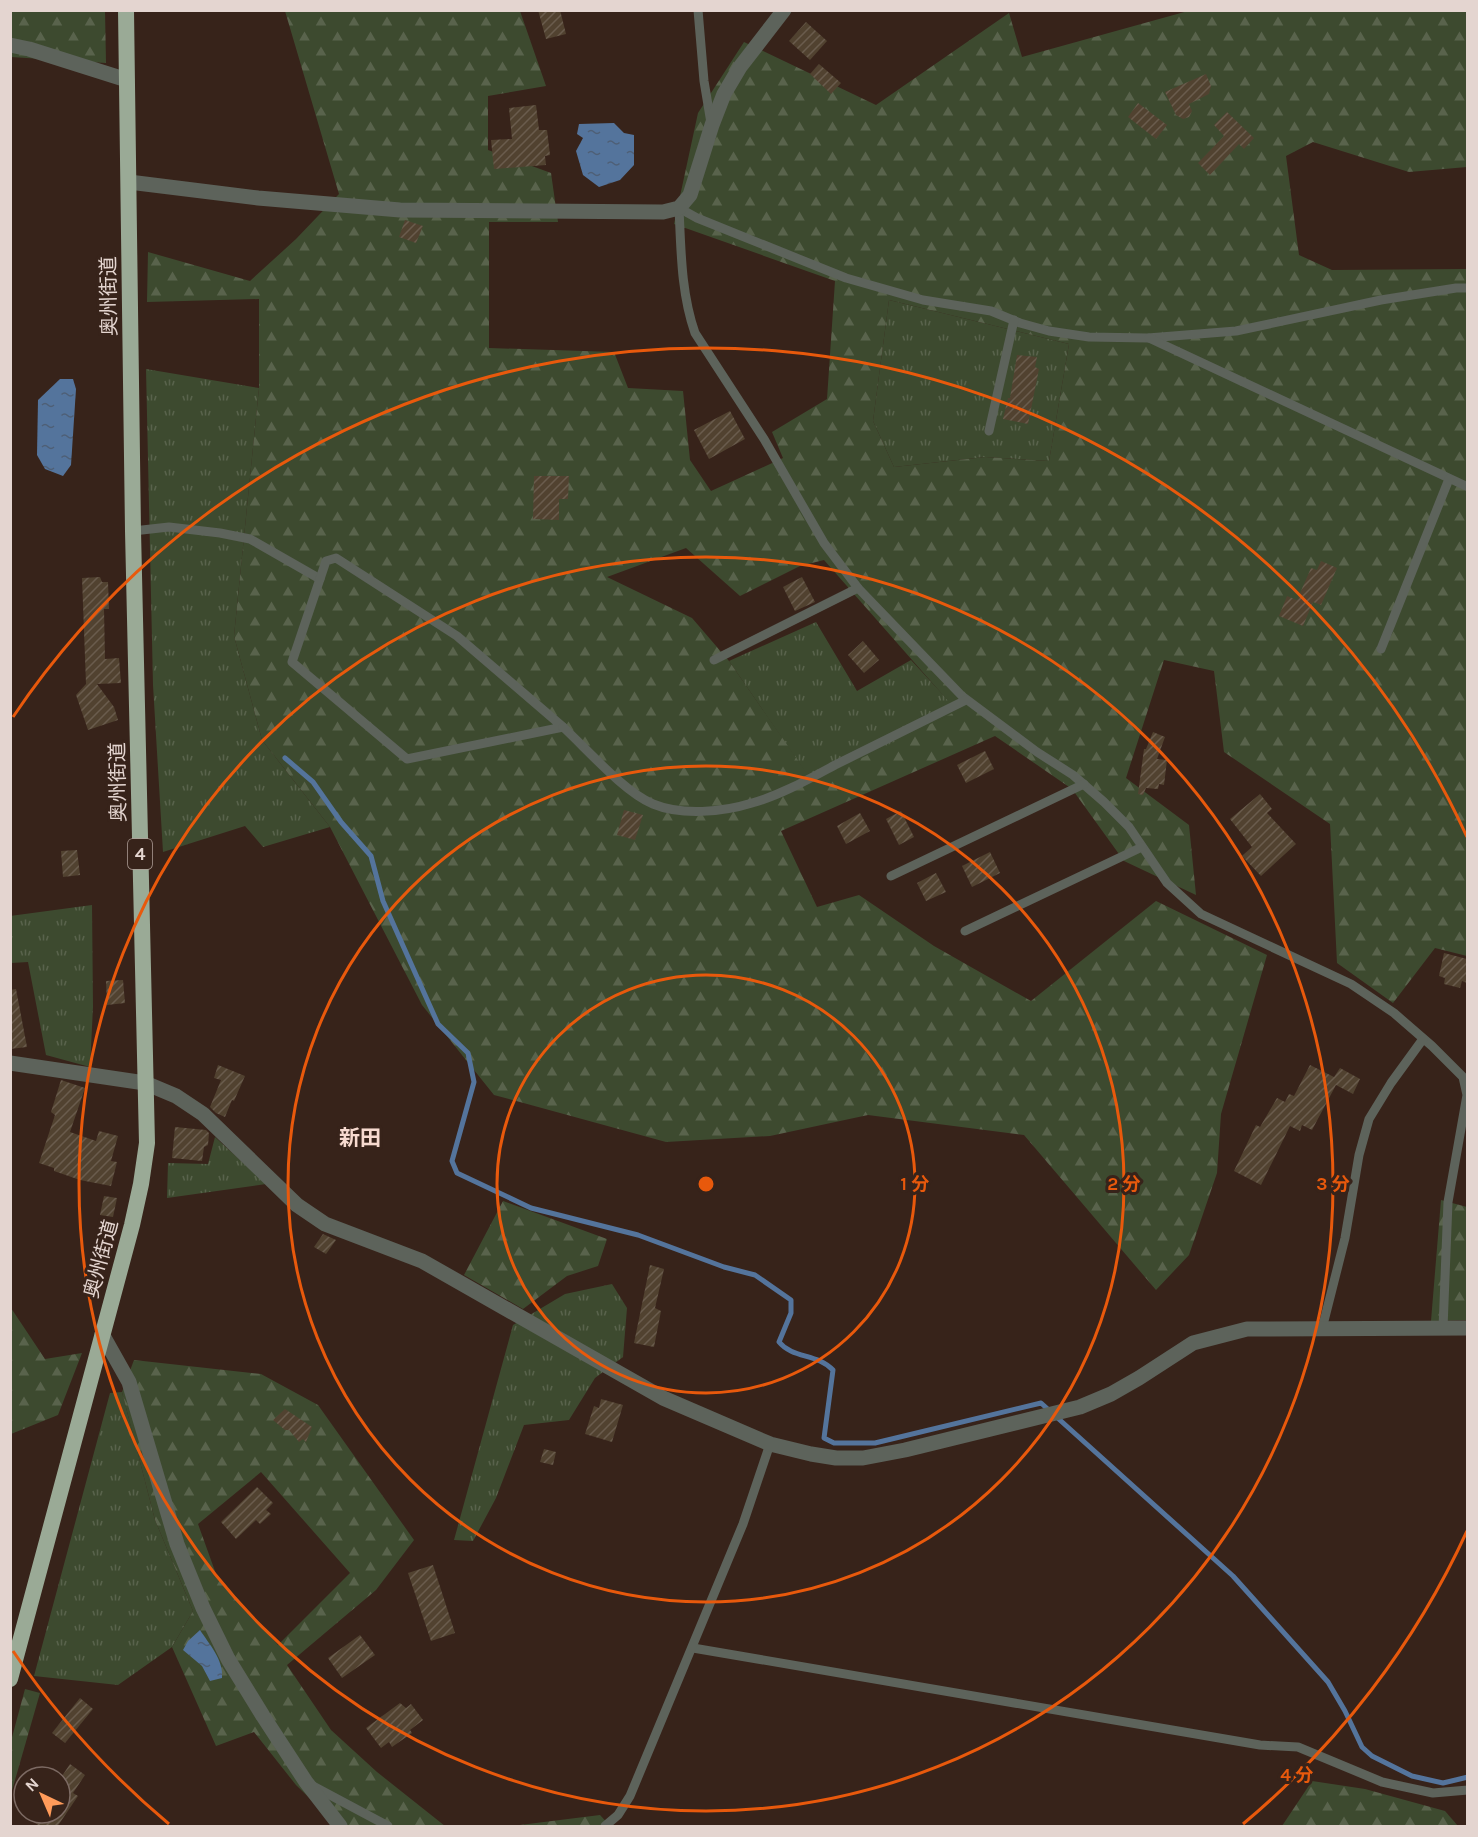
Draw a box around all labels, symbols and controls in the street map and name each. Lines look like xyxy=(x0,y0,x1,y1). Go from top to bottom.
street label: 奥州街道 xyxy=(97,256,121,336)
street label: 奥州街道 xyxy=(106,742,130,822)
road number: 4 xyxy=(128,839,152,869)
district label: 新田 xyxy=(339,1126,381,1150)
text: 1 分 xyxy=(901,1173,929,1195)
text: 2 分 xyxy=(1107,1173,1141,1195)
text: 3 分 xyxy=(1316,1173,1350,1195)
centre of rings xyxy=(696,1174,716,1194)
street label: 奥州街道 xyxy=(80,1217,122,1301)
text: 4 分 xyxy=(1280,1764,1314,1786)
north arrow xyxy=(12,1765,72,1825)
text: N xyxy=(21,1774,43,1795)

